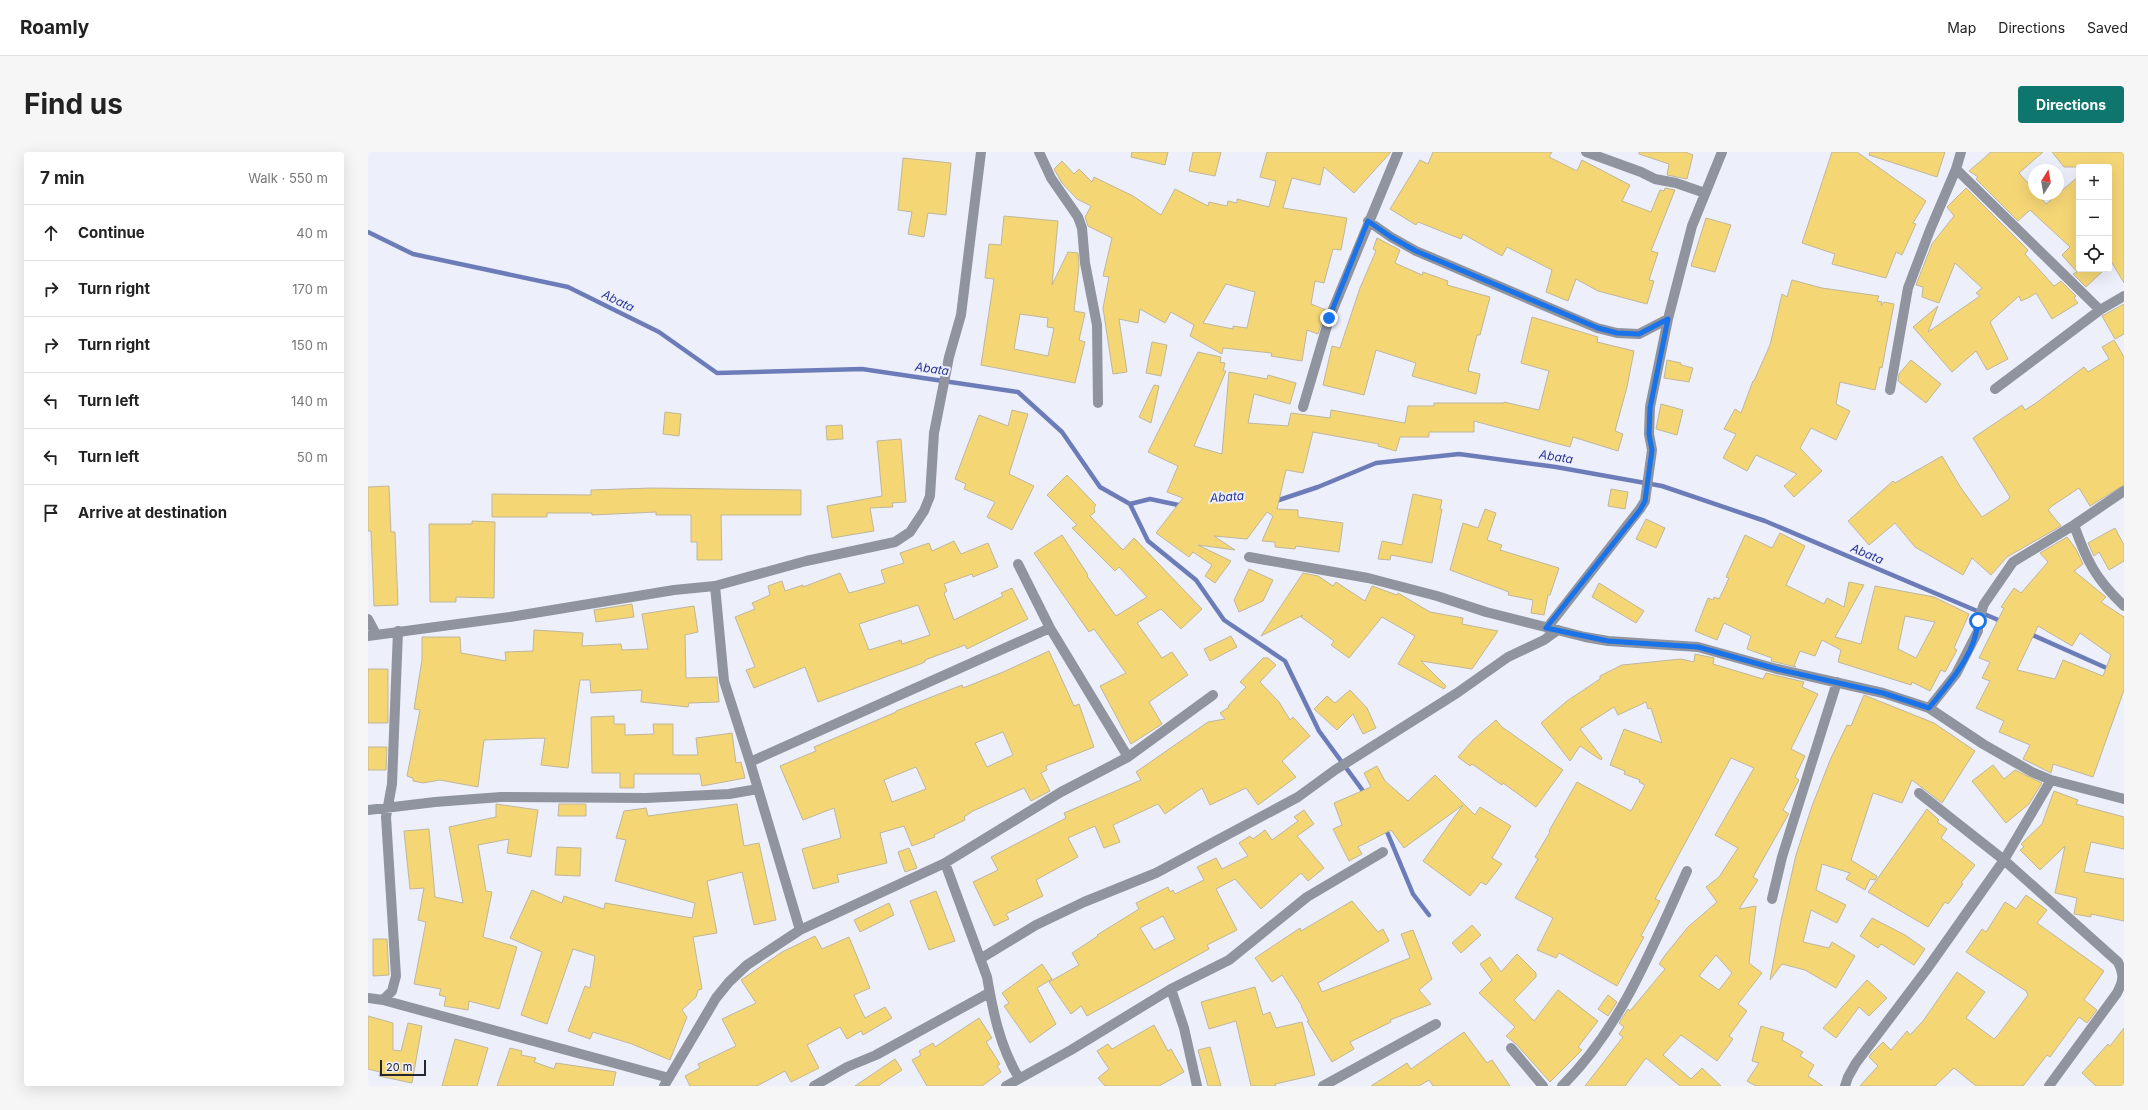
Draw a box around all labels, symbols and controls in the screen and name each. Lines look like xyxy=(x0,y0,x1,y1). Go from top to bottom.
text: Roamly xyxy=(20,16,89,39)
text: Map xyxy=(1947,19,1976,36)
text: Directions xyxy=(1998,19,2065,36)
text: Saved xyxy=(2087,19,2128,36)
button: Directions xyxy=(2018,86,2124,123)
text: Find us xyxy=(24,87,123,121)
north arrow xyxy=(2028,164,2064,200)
map controls xyxy=(2076,164,2112,272)
button: + xyxy=(2076,164,2112,200)
text: 7 min xyxy=(40,168,85,188)
text: Walk · 550 m xyxy=(248,170,328,186)
button: − xyxy=(2076,200,2112,236)
icon: ahead xyxy=(40,222,62,244)
text: Continue xyxy=(78,223,145,242)
text: 40 m xyxy=(296,225,328,241)
button: locate xyxy=(2076,236,2112,272)
icon: right xyxy=(40,278,62,300)
text: Turn right xyxy=(78,279,150,298)
text: 170 m xyxy=(292,281,328,297)
water label: Abata xyxy=(599,286,637,315)
route end xyxy=(1320,309,1338,327)
icon: right xyxy=(40,334,62,356)
text: Turn right xyxy=(78,335,150,354)
text: 150 m xyxy=(292,337,328,353)
water label: Abata xyxy=(913,359,950,378)
icon: left xyxy=(40,390,62,412)
text: Turn left xyxy=(78,391,139,410)
text: 140 m xyxy=(291,393,328,409)
icon: left xyxy=(40,446,62,468)
water label: Abata xyxy=(1537,446,1574,467)
text: Turn left xyxy=(78,447,139,466)
text: 50 m xyxy=(297,449,328,465)
water label: Abata xyxy=(1208,488,1245,505)
icon: arrive xyxy=(40,502,62,524)
text: Arrive at destination xyxy=(78,503,227,522)
water label: Abata xyxy=(1848,540,1886,567)
route start xyxy=(1969,612,1987,630)
scale bar xyxy=(380,1058,426,1077)
text: 20 m xyxy=(386,1060,412,1074)

